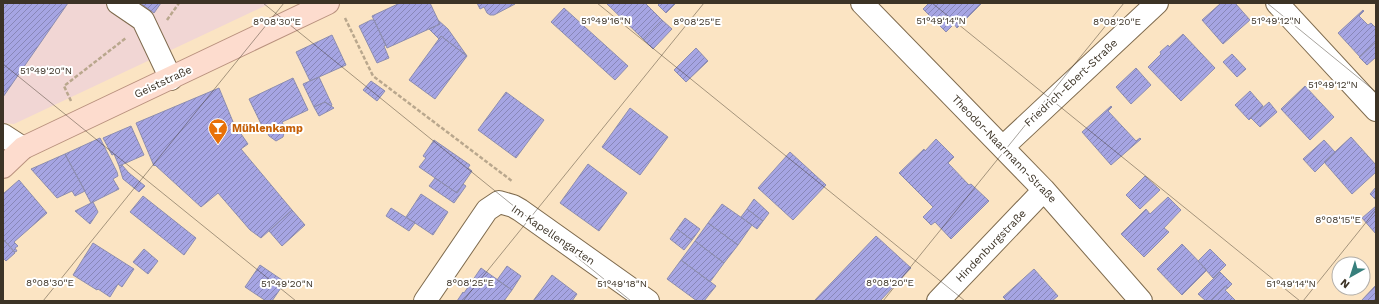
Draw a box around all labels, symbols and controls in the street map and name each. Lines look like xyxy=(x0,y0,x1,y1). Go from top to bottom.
text: 51°49'16"N xyxy=(581,15,631,26)
text: 51°49'14"N xyxy=(916,15,966,26)
text: 51°49'12"N xyxy=(1251,15,1301,26)
text: 8°08'30"E xyxy=(253,16,301,27)
text: 8°08'25"E xyxy=(673,16,721,27)
text: 8°08'20"E xyxy=(1093,16,1141,27)
street label: Friedrich-Ebert-Straße xyxy=(1022,36,1120,130)
street label: Geiststraße xyxy=(132,63,194,101)
text: 51°49'20"N xyxy=(20,65,72,76)
text: 51°49'12"N xyxy=(1308,79,1358,90)
street label: Theodor-Naarmann-Straße xyxy=(949,92,1059,206)
bar icon: Mühlenkamp xyxy=(207,117,229,145)
place label: Mühlenkamp xyxy=(232,122,303,135)
street label: Im Kapellengarten xyxy=(509,202,597,268)
street label: Hindenburgstraße xyxy=(953,207,1029,285)
text: 8°08'15"E xyxy=(1315,214,1361,225)
north arrow xyxy=(1331,256,1371,296)
text: N xyxy=(1338,276,1352,291)
text: 8°08'30"E xyxy=(26,277,74,288)
text: 8°08'25"E xyxy=(446,277,494,288)
text: 8°08'20"E xyxy=(866,277,914,288)
text: 51°49'20"N xyxy=(261,278,313,289)
text: 51°49'18"N xyxy=(597,278,647,289)
text: 51°49'14"N xyxy=(1266,278,1316,289)

